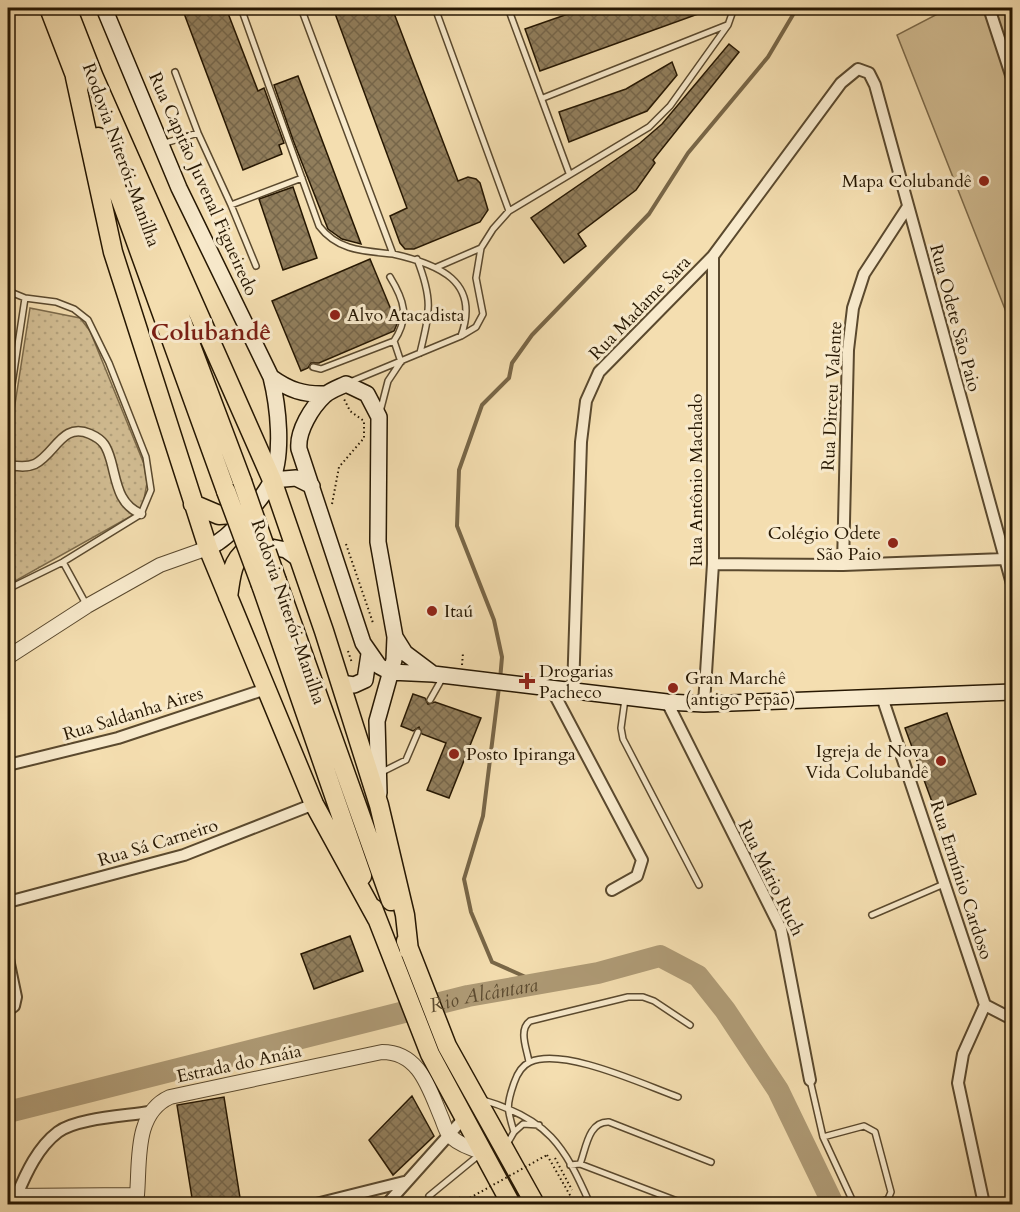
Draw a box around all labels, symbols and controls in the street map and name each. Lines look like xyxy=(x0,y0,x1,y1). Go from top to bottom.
street label: Rodovia Niterói-Manilha xyxy=(76,59,166,251)
street label: Rua Capitão Juvenal Figueiredo xyxy=(142,68,264,300)
place label: Mapa Colubandê xyxy=(842,169,972,194)
marker: Mapa Colubandê xyxy=(977,174,991,188)
street label: Rua Odete São Paio xyxy=(923,242,987,395)
street label: Rua Madame Sara xyxy=(584,250,697,366)
place label: Alvo Atacadista xyxy=(347,303,465,328)
marker: Alvo Atacadista xyxy=(328,308,342,322)
district label: Colubandê xyxy=(151,316,271,349)
street label: Rua Dirceu Valente xyxy=(816,320,848,472)
street label: Rua Antônio Machado xyxy=(684,393,709,567)
street label: Rodovia Niterói-Manilha xyxy=(245,516,332,708)
place label: Colégio Odete São Paio xyxy=(768,521,881,567)
marker: Colégio Odete São Paio xyxy=(886,536,900,550)
place label: Itaú xyxy=(444,599,474,624)
marker: Itaú xyxy=(425,604,439,618)
place label: Drogarias Pacheco xyxy=(539,659,613,705)
place label: Gran Marchê (antigo Pepão) xyxy=(685,666,796,712)
marker: Drogarias Pacheco xyxy=(520,674,534,688)
street label: Rua Saldanha Aires xyxy=(60,681,206,747)
marker: Gran Marchê (antigo Pepão) xyxy=(666,681,680,695)
place label: Igreja de Nova Vida Colubandê xyxy=(805,739,929,785)
place label: Posto Ipiranga xyxy=(466,742,576,767)
marker: Posto Ipiranga xyxy=(447,747,461,761)
marker: Igreja de Nova Vida Colubandê xyxy=(934,754,948,768)
street label: Rua Ermínio Cardoso xyxy=(923,797,999,963)
street label: Rua Sá Carneiro xyxy=(95,813,221,873)
street label: Rua Mário Ruch xyxy=(732,816,810,940)
water label: Rio Alcântara xyxy=(426,970,540,1019)
street label: Estrada do Anáia xyxy=(174,1039,304,1089)

